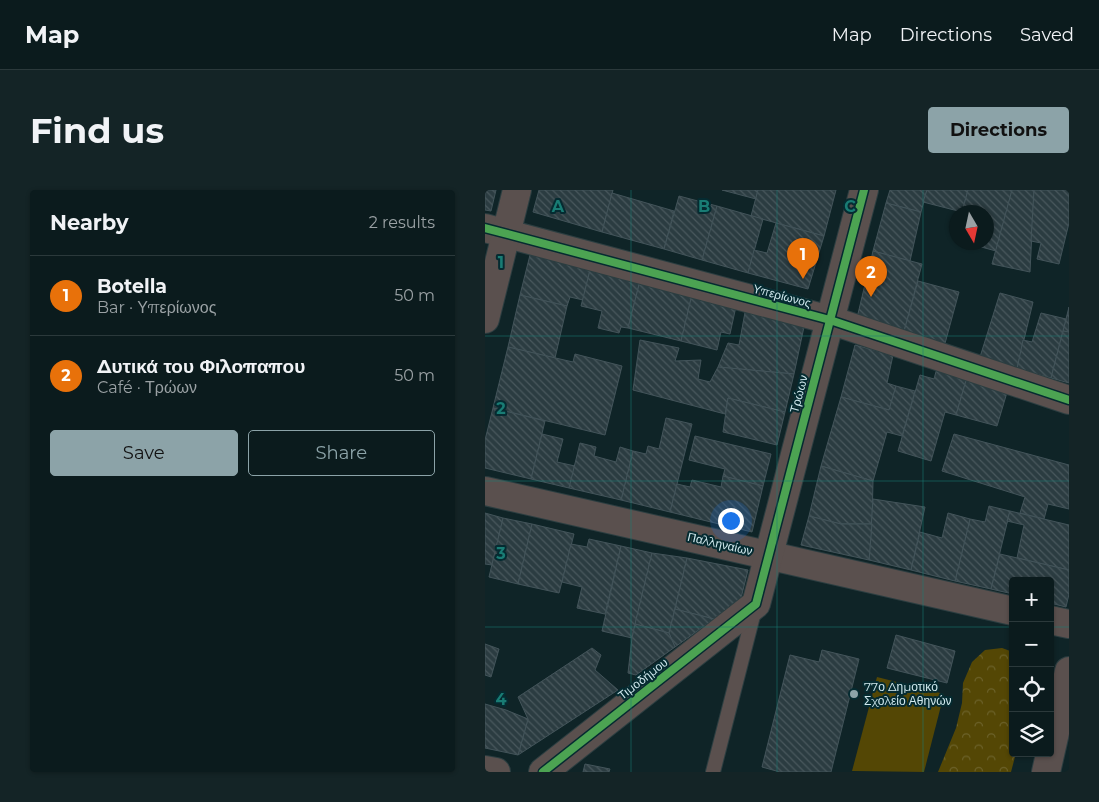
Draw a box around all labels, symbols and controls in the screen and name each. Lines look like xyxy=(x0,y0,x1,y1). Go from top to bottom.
text: Map xyxy=(25,20,79,49)
text: Map xyxy=(832,24,872,46)
text: Directions xyxy=(900,24,992,46)
text: Saved xyxy=(1020,24,1074,46)
button: Directions xyxy=(928,107,1069,153)
text: Find us xyxy=(30,109,164,152)
text: A xyxy=(551,197,565,216)
text: B xyxy=(698,197,710,216)
text: C xyxy=(844,197,856,216)
north arrow xyxy=(949,205,994,250)
text: Nearby xyxy=(50,210,129,235)
text: 2 results xyxy=(369,213,435,232)
pin: 1 xyxy=(787,238,819,279)
text: 1 xyxy=(498,253,504,272)
pin: 2 xyxy=(855,256,887,297)
text: Botella xyxy=(97,275,167,298)
street label: Υπερίωνος xyxy=(752,281,813,310)
text: 1 xyxy=(63,286,69,305)
text: 50 m xyxy=(394,286,435,305)
text: Bar · Υπερίωνος xyxy=(97,298,216,317)
text: Δυτικά του Φιλοπαπου xyxy=(97,355,305,378)
text: 2 xyxy=(61,366,71,385)
text: 50 m xyxy=(394,366,435,385)
street label: Τρώων xyxy=(786,373,811,415)
text: Café · Τρώων xyxy=(97,378,197,397)
text: 2 xyxy=(496,399,506,418)
button: Save xyxy=(50,430,238,476)
button: Share xyxy=(248,430,435,476)
your location xyxy=(718,508,744,534)
street label: Παλληναίων xyxy=(686,529,754,558)
text: 3 xyxy=(495,544,506,563)
map controls xyxy=(1009,577,1054,757)
button: + xyxy=(1009,577,1054,622)
button: − xyxy=(1009,622,1054,667)
street label: Τιμοδήμου xyxy=(615,655,671,703)
button: locate xyxy=(1009,667,1054,712)
place label: 77ο Δημοτικό Σχολείο Αθηνών xyxy=(864,679,952,708)
marker: 77ο Δημοτικό Σχολείο Αθηνών xyxy=(848,688,860,700)
text: 4 xyxy=(495,690,507,709)
button: layers xyxy=(1009,712,1054,757)

